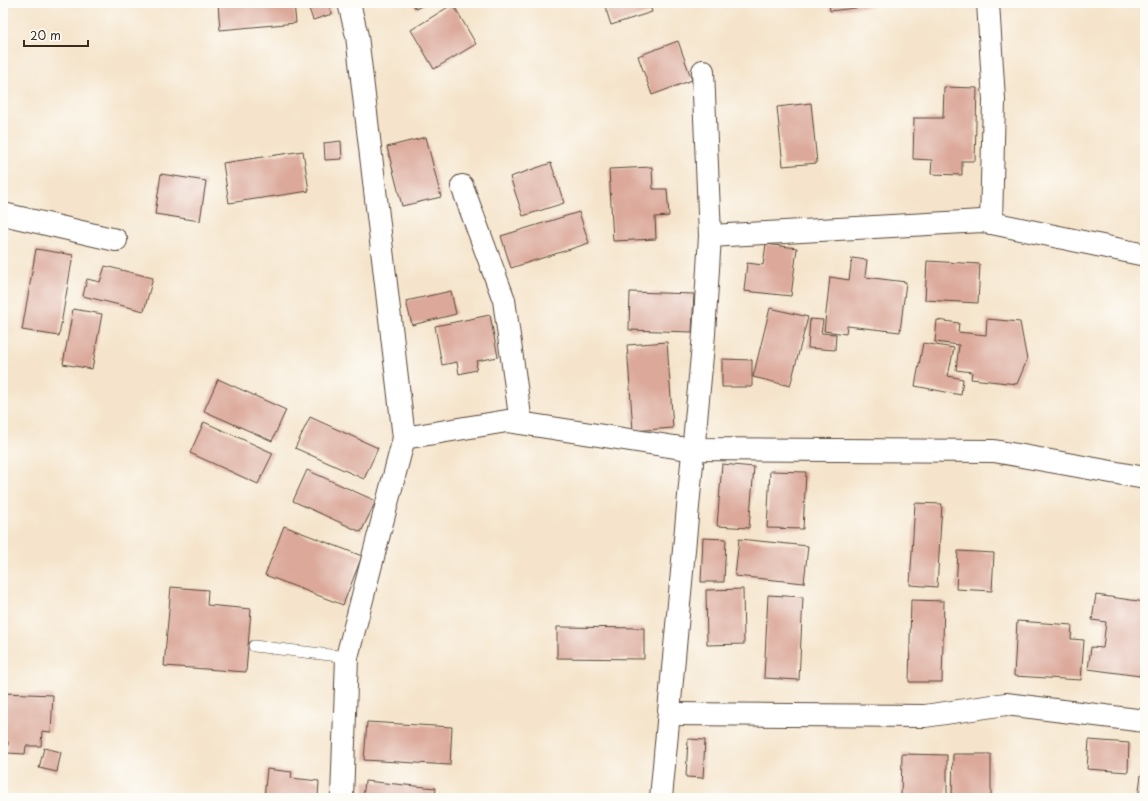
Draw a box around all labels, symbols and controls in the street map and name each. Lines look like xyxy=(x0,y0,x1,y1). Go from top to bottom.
scale bar xyxy=(24,22,88,48)
text: 20 m xyxy=(30,26,61,44)

